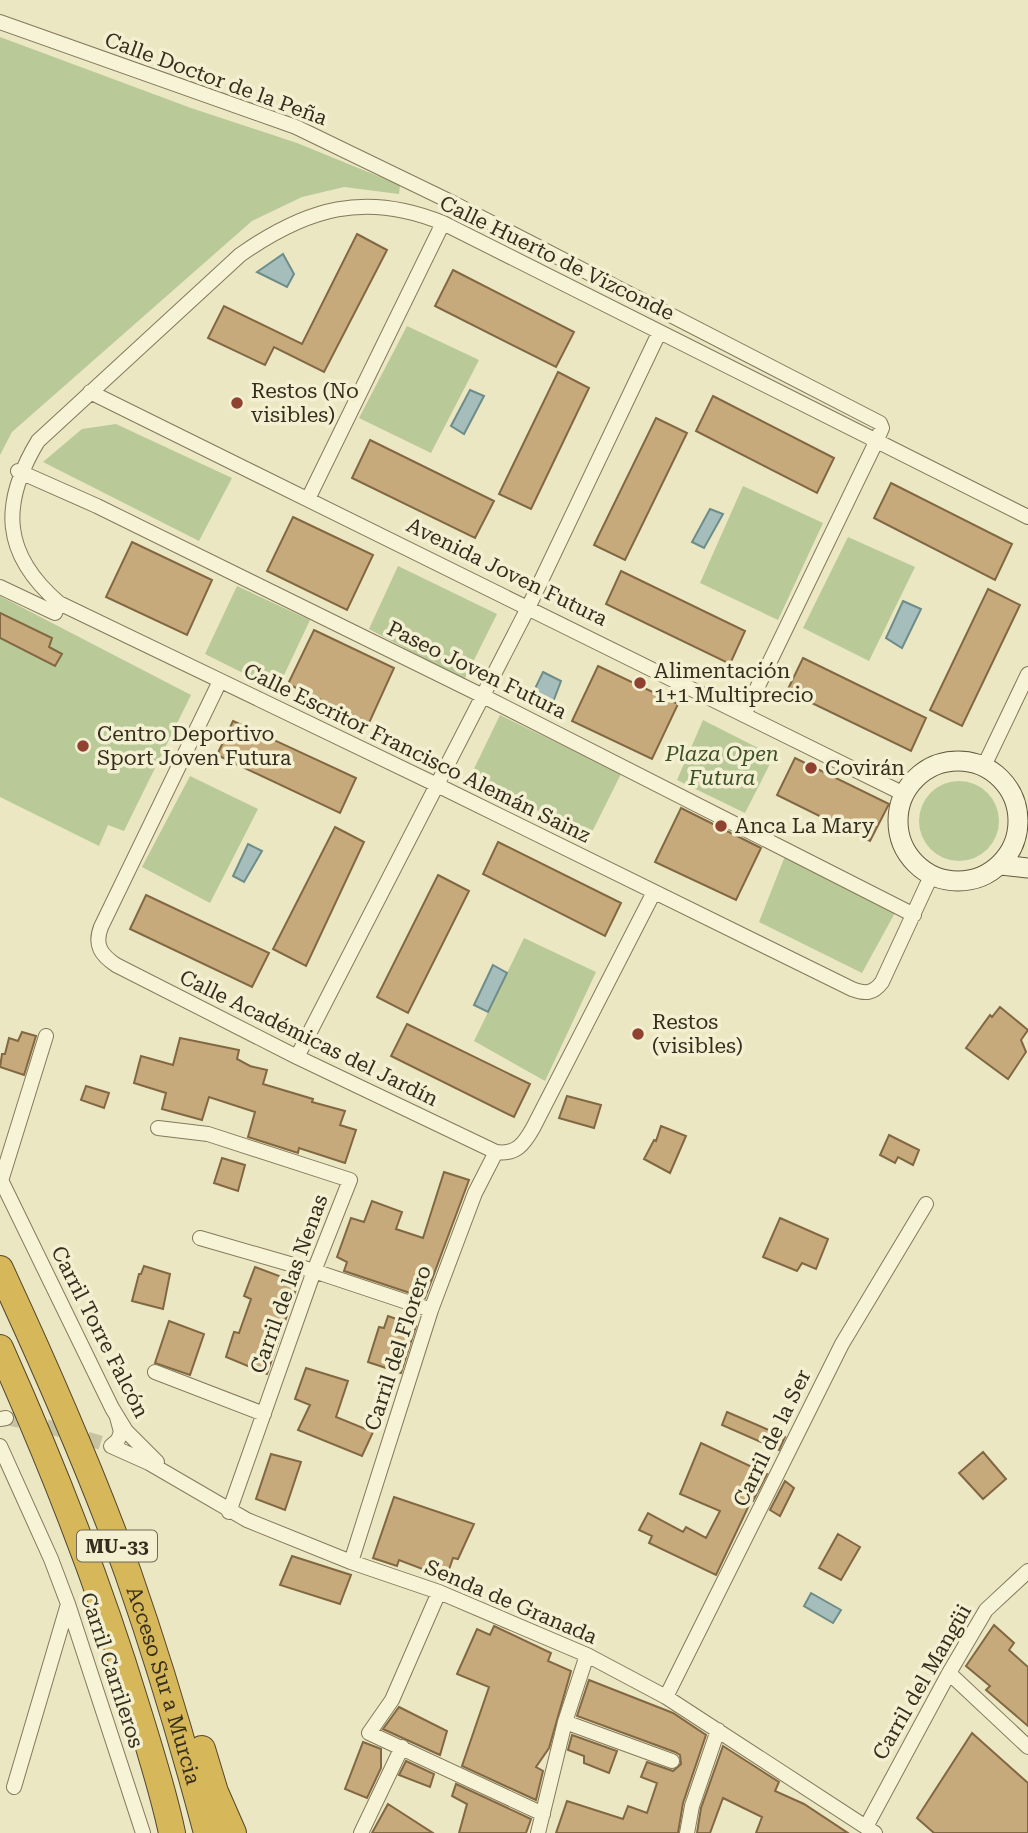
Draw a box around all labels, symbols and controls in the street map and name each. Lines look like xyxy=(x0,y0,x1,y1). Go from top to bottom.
street label: Calle Doctor de la Peña xyxy=(102,28,331,131)
street label: Calle Huerto de Vizconde xyxy=(436,191,678,325)
place label: Restos (No visibles) xyxy=(251,379,359,427)
marker: Restos (No visibles) xyxy=(229,395,245,411)
street label: Avenida Joven Futura xyxy=(403,513,612,631)
street label: Paseo Joven Futura xyxy=(383,616,571,724)
street label: Calle Escritor Francisco Alemán Sainz xyxy=(240,658,594,848)
place label: Alimentación 1+1 Multiprecio xyxy=(654,659,814,707)
marker: Alimentación 1+1 Multiprecio xyxy=(632,675,648,691)
place label: Centro Deportivo Sport Joven Futura xyxy=(97,722,292,770)
marker: Centro Deportivo Sport Joven Futura xyxy=(75,738,91,754)
park label: Plaza Open Futura xyxy=(664,742,779,790)
place label: Covirán xyxy=(825,756,905,780)
marker: Covirán xyxy=(803,760,819,776)
place label: Anca La Mary xyxy=(735,814,875,838)
marker: Anca La Mary xyxy=(713,818,729,834)
street label: Calle Académicas del Jardín xyxy=(176,965,443,1111)
place label: Restos (visibles) xyxy=(652,1010,743,1058)
marker: Restos (visibles) xyxy=(630,1026,646,1042)
street label: Carril de las Nenas xyxy=(245,1191,333,1377)
street label: Carril Torre Falcón xyxy=(46,1242,154,1422)
street label: Carril del Florero xyxy=(360,1262,436,1434)
street label: Carril de la Ser xyxy=(729,1365,816,1510)
road number: MU-33 xyxy=(77,1530,157,1562)
street label: Senda de Granada xyxy=(421,1555,601,1649)
street label: Acceso Sur a Murcia xyxy=(122,1583,205,1788)
street label: Carril Carrileros xyxy=(76,1589,148,1751)
street label: Carril del Mangüi xyxy=(868,1600,976,1764)

